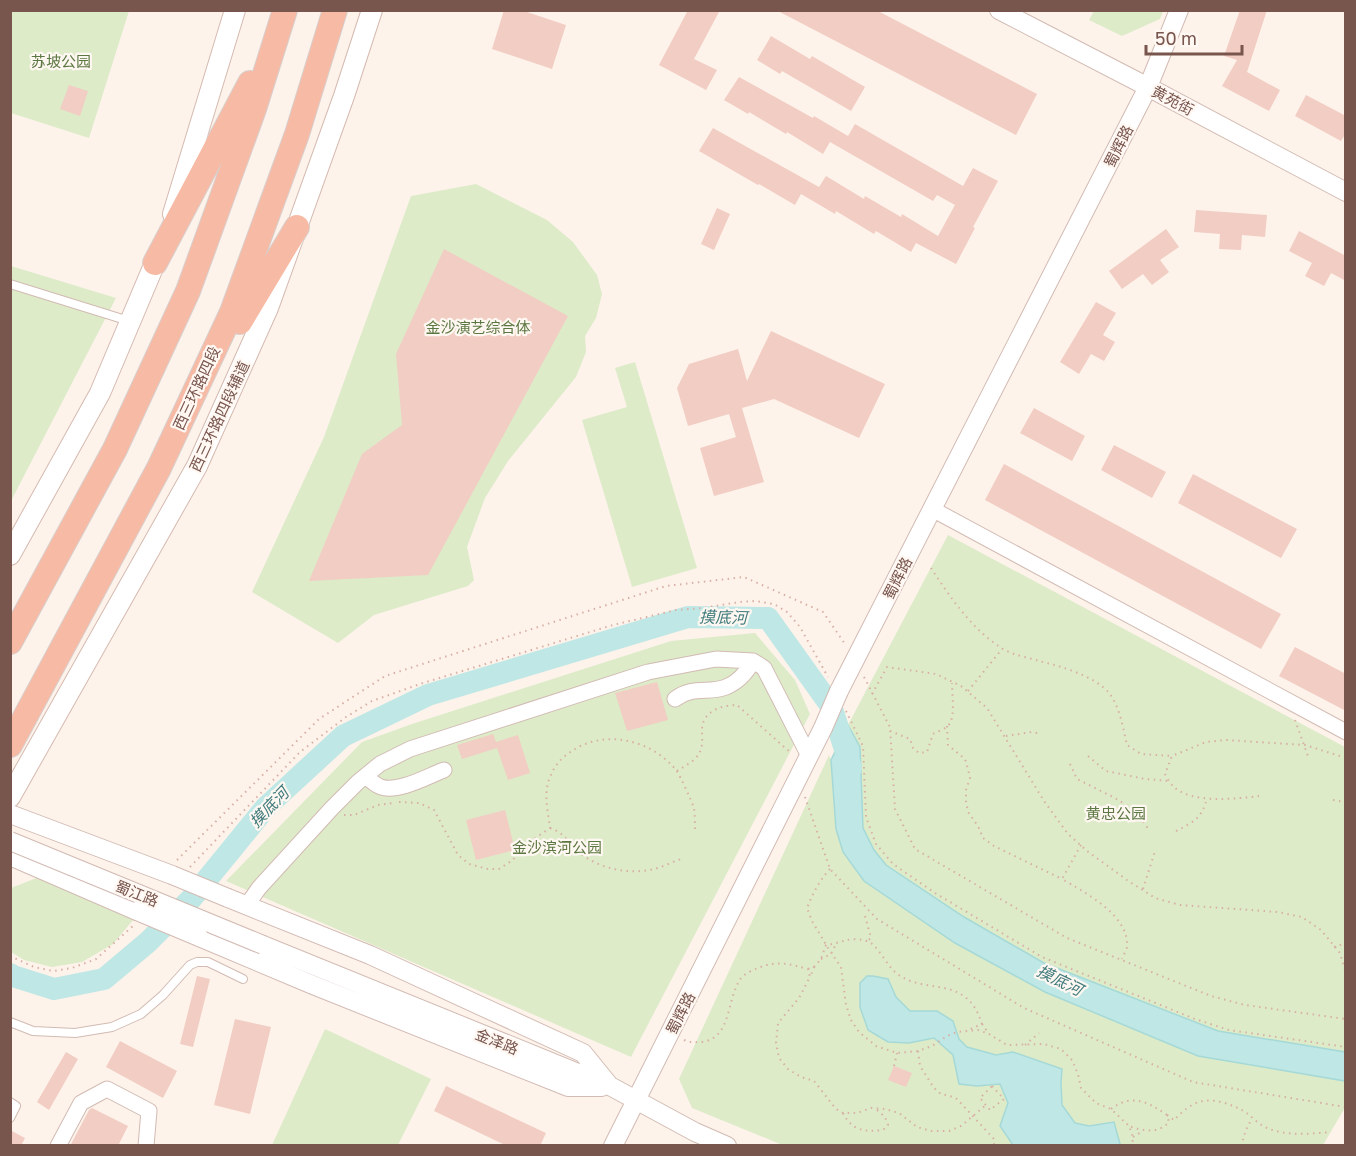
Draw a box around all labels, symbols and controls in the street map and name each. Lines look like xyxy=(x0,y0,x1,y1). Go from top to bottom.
scale bar xyxy=(1146,18,1242,56)
text: 50 m xyxy=(1155,27,1197,49)
park label: 苏坡公园 xyxy=(31,52,91,70)
street label: 黄苑街 xyxy=(1149,81,1197,119)
street label: 蜀辉路 xyxy=(1100,122,1136,170)
park label: 金沙演艺综合体 xyxy=(425,318,531,336)
street label: 西三环路四段 xyxy=(169,343,223,433)
street label: 西三环路四段辅道 xyxy=(185,358,253,474)
street label: 蜀辉路 xyxy=(879,554,915,602)
water label: 摸底河 xyxy=(699,607,750,627)
water label: 摸底河 xyxy=(245,781,295,831)
park label: 黄忠公园 xyxy=(1086,804,1146,822)
park label: 金沙滨河公园 xyxy=(512,838,602,856)
street label: 蜀江路 xyxy=(113,876,161,910)
water label: 摸底河 xyxy=(1034,960,1089,1001)
street label: 蜀辉路 xyxy=(662,989,698,1037)
street label: 金泽路 xyxy=(473,1024,521,1058)

